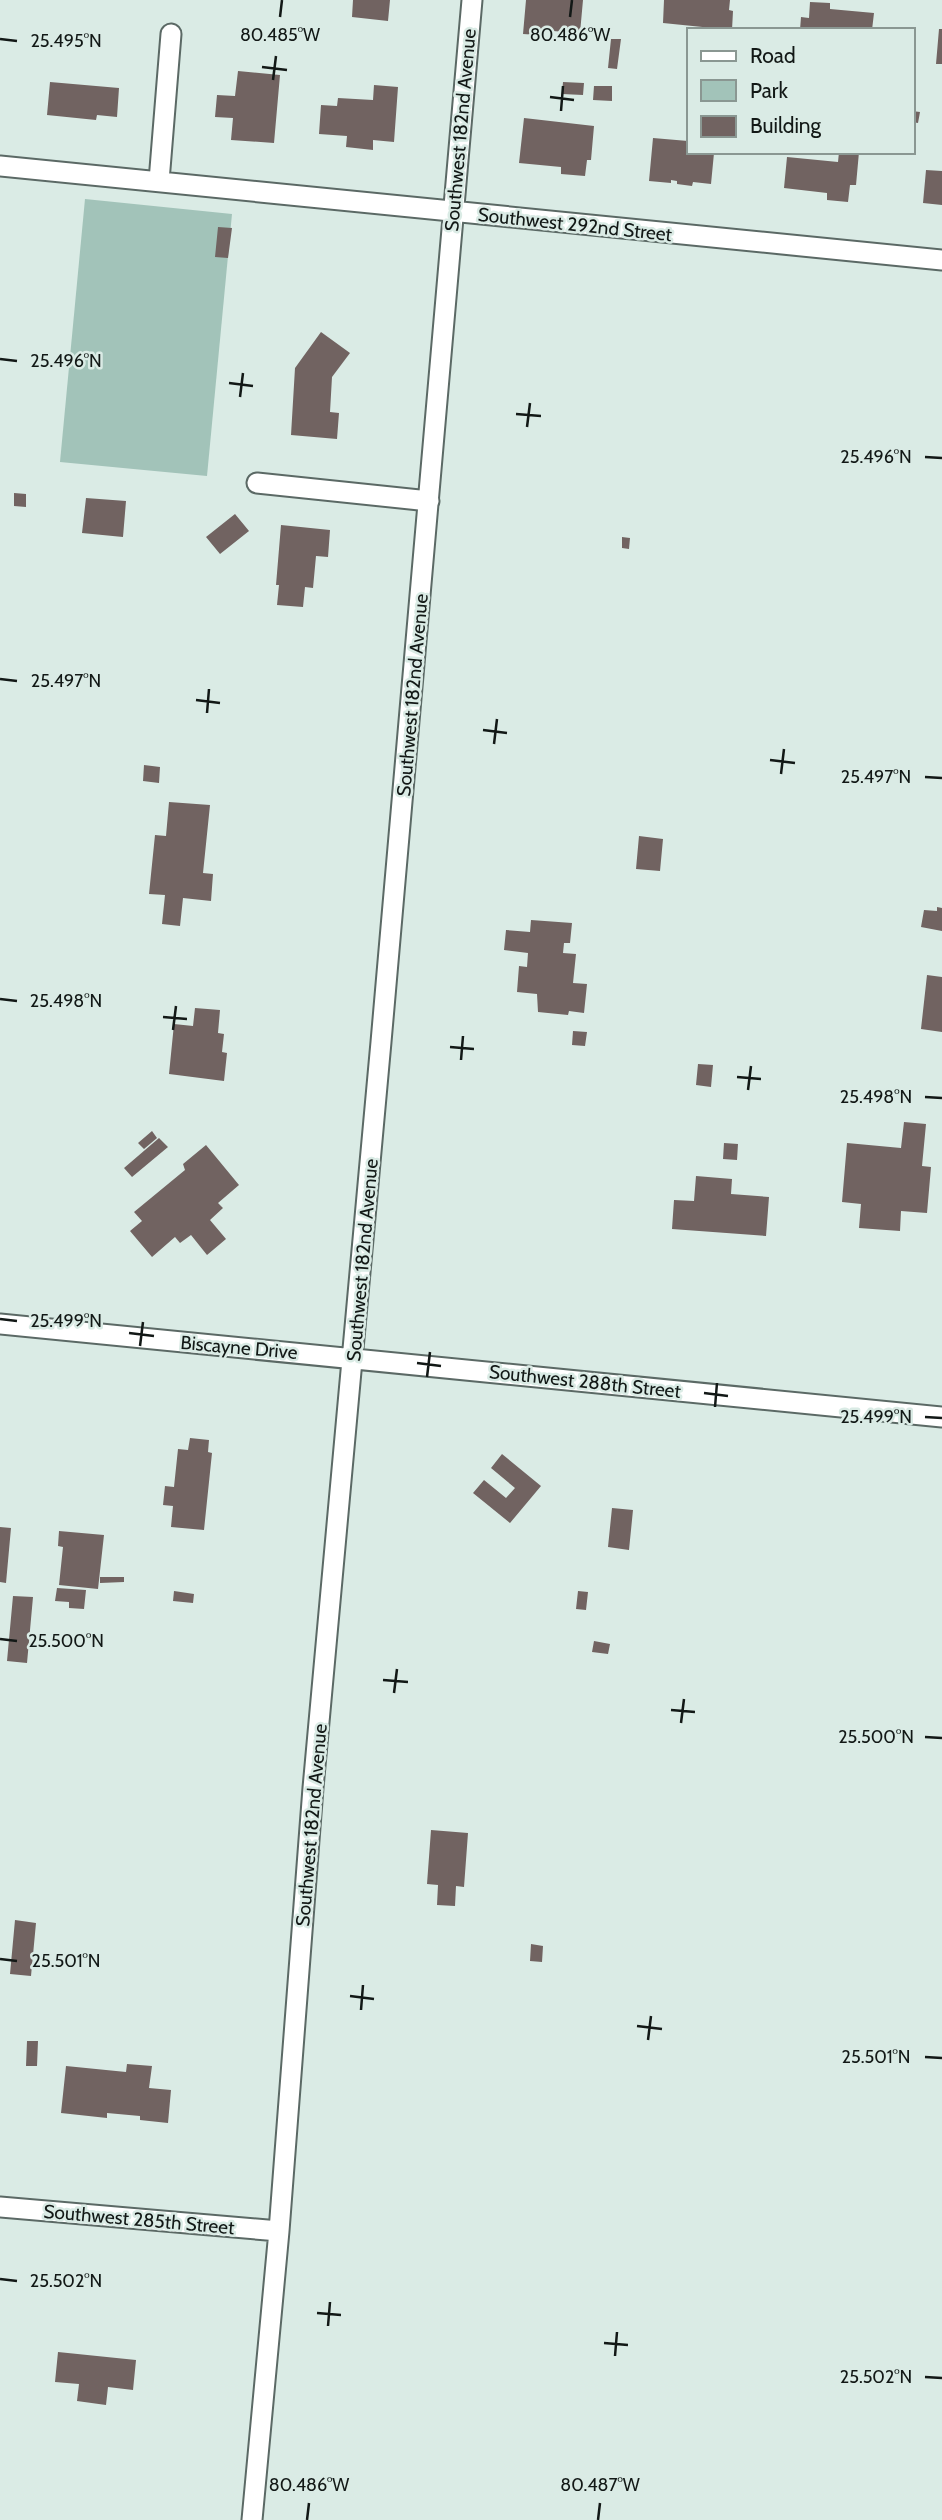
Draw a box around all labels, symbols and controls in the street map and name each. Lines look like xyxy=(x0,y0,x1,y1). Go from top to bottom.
text: 80.485°W xyxy=(240,24,320,46)
text: 80.486°W xyxy=(530,24,610,46)
street label: Southwest 182nd Avenue xyxy=(440,27,481,232)
legend xyxy=(687,28,914,154)
text: 25.495°N xyxy=(30,30,102,52)
text: Road xyxy=(750,43,796,68)
text: Park xyxy=(750,78,788,103)
text: Building xyxy=(750,113,822,138)
street label: Southwest 292nd Street xyxy=(477,203,674,246)
text: 25.496°N xyxy=(30,350,102,372)
text: 25.496°N xyxy=(840,446,912,468)
street label: Southwest 182nd Avenue xyxy=(392,592,433,797)
text: 25.497°N xyxy=(31,670,101,692)
text: 25.497°N xyxy=(841,766,911,788)
text: 25.498°N xyxy=(30,990,102,1012)
text: 25.498°N xyxy=(840,1086,912,1108)
street label: Southwest 182nd Avenue xyxy=(342,1157,383,1362)
text: 25.499°N xyxy=(30,1310,102,1332)
street label: Biscayne Drive xyxy=(180,1331,299,1364)
street label: Southwest 288th Street xyxy=(488,1360,683,1403)
text: 25.499°N xyxy=(840,1406,912,1428)
text: 25.500°N xyxy=(28,1630,104,1652)
street label: Southwest 182nd Avenue xyxy=(291,1722,332,1927)
text: 25.500°N xyxy=(838,1726,914,1748)
text: 25.501°N xyxy=(32,1950,101,1972)
text: 25.501°N xyxy=(842,2046,911,2068)
street label: Southwest 285th Street xyxy=(43,2200,236,2239)
text: 25.502°N xyxy=(30,2270,102,2292)
text: 25.502°N xyxy=(840,2366,912,2388)
text: 80.486°W xyxy=(269,2474,349,2496)
text: 80.487°W xyxy=(560,2474,640,2496)

